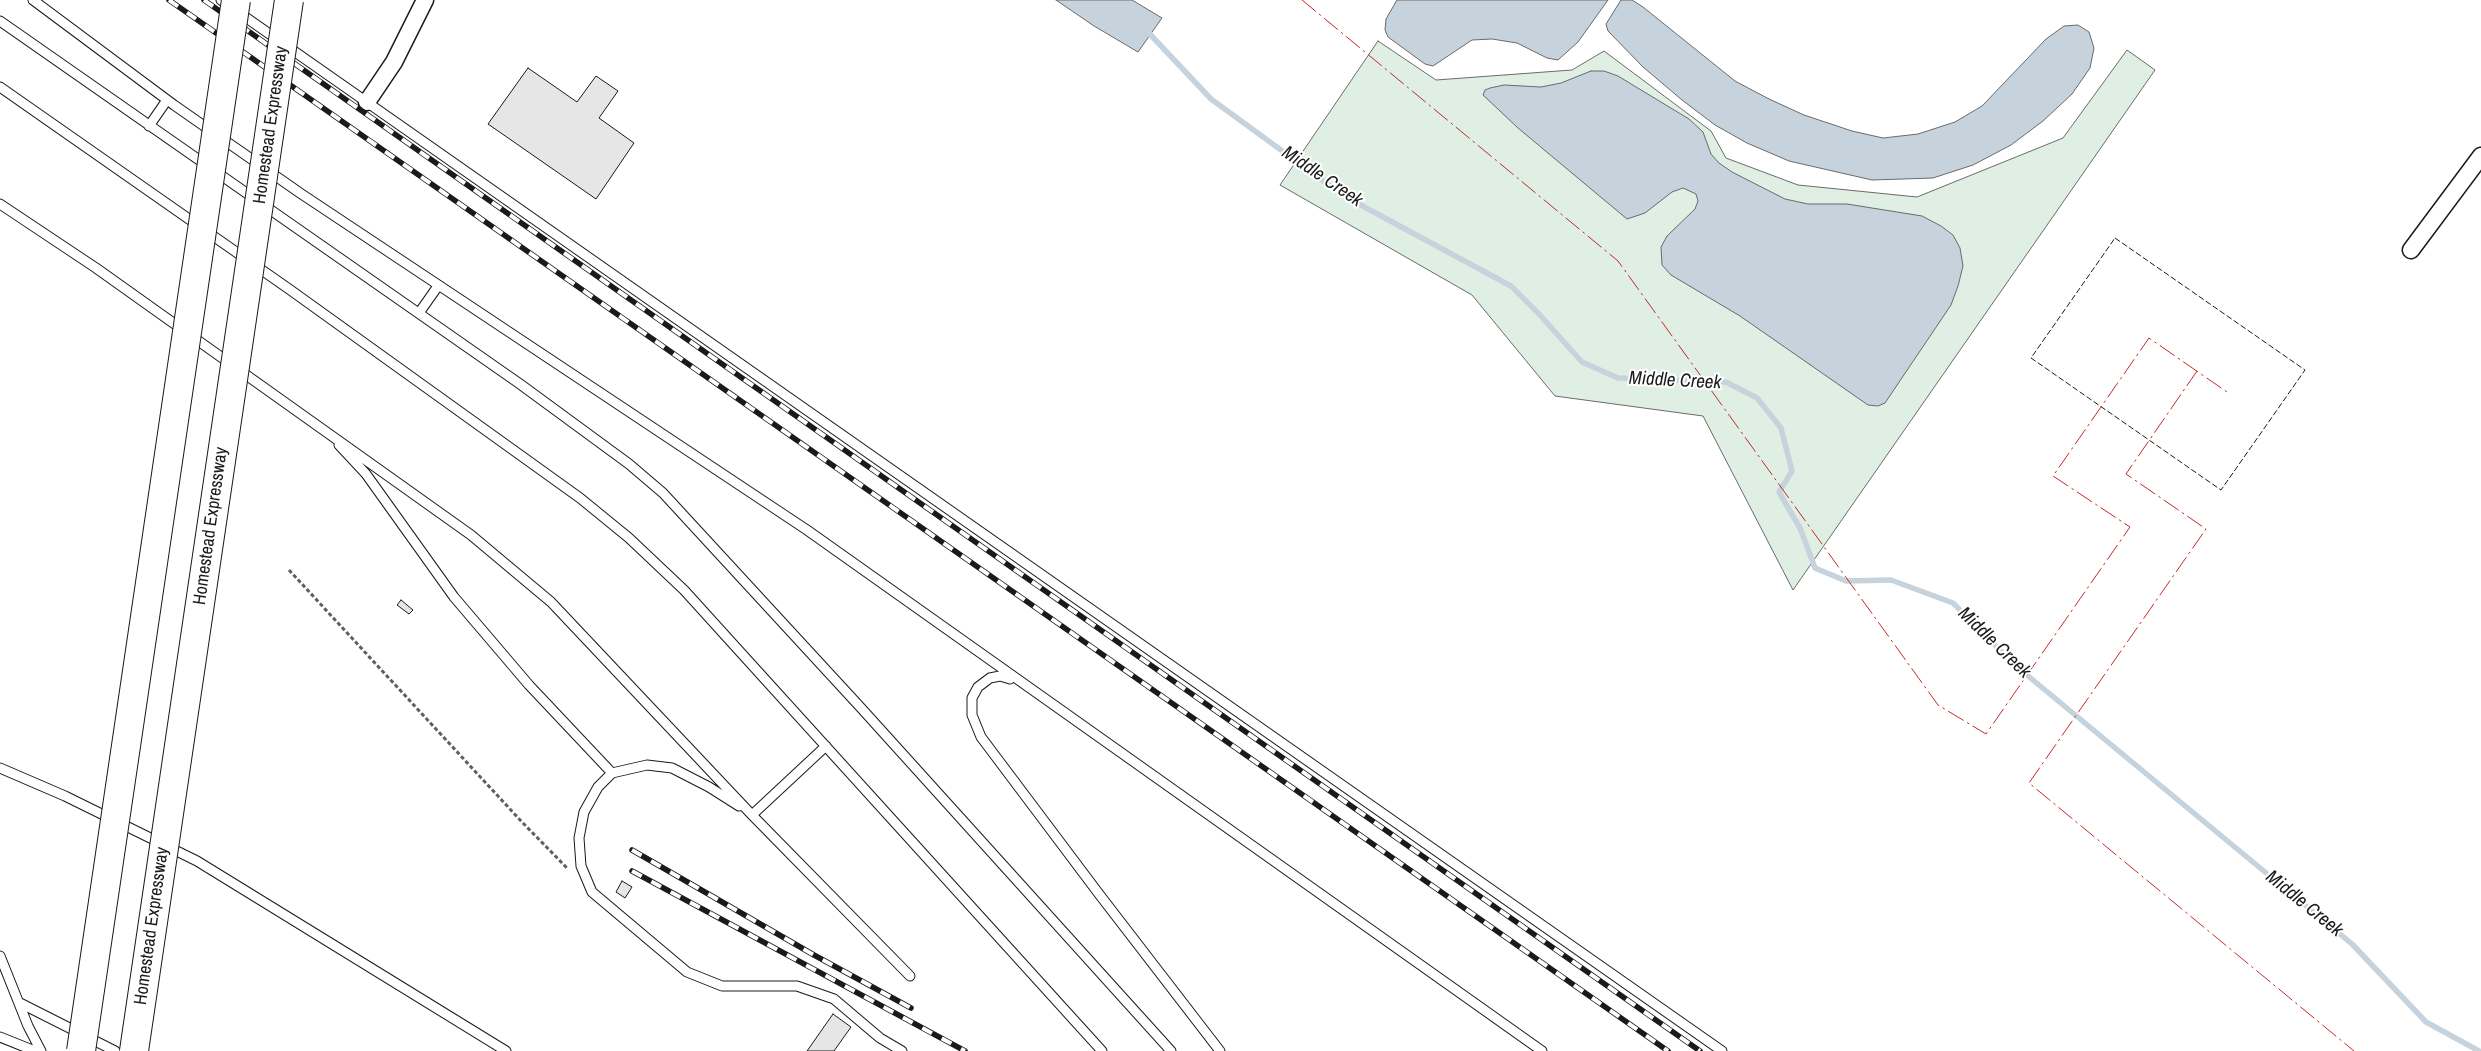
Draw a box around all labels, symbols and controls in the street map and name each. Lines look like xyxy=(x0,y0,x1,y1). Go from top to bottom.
street label: Homestead Expressway xyxy=(249,45,293,205)
water label: Middle Creek xyxy=(1277,142,1367,212)
water label: Middle Creek xyxy=(1628,367,1722,395)
street label: Homestead Expressway xyxy=(189,446,233,606)
water label: Middle Creek xyxy=(1953,603,2035,683)
street label: Homestead Expressway xyxy=(130,846,174,1006)
water label: Middle Creek xyxy=(2261,866,2347,942)

